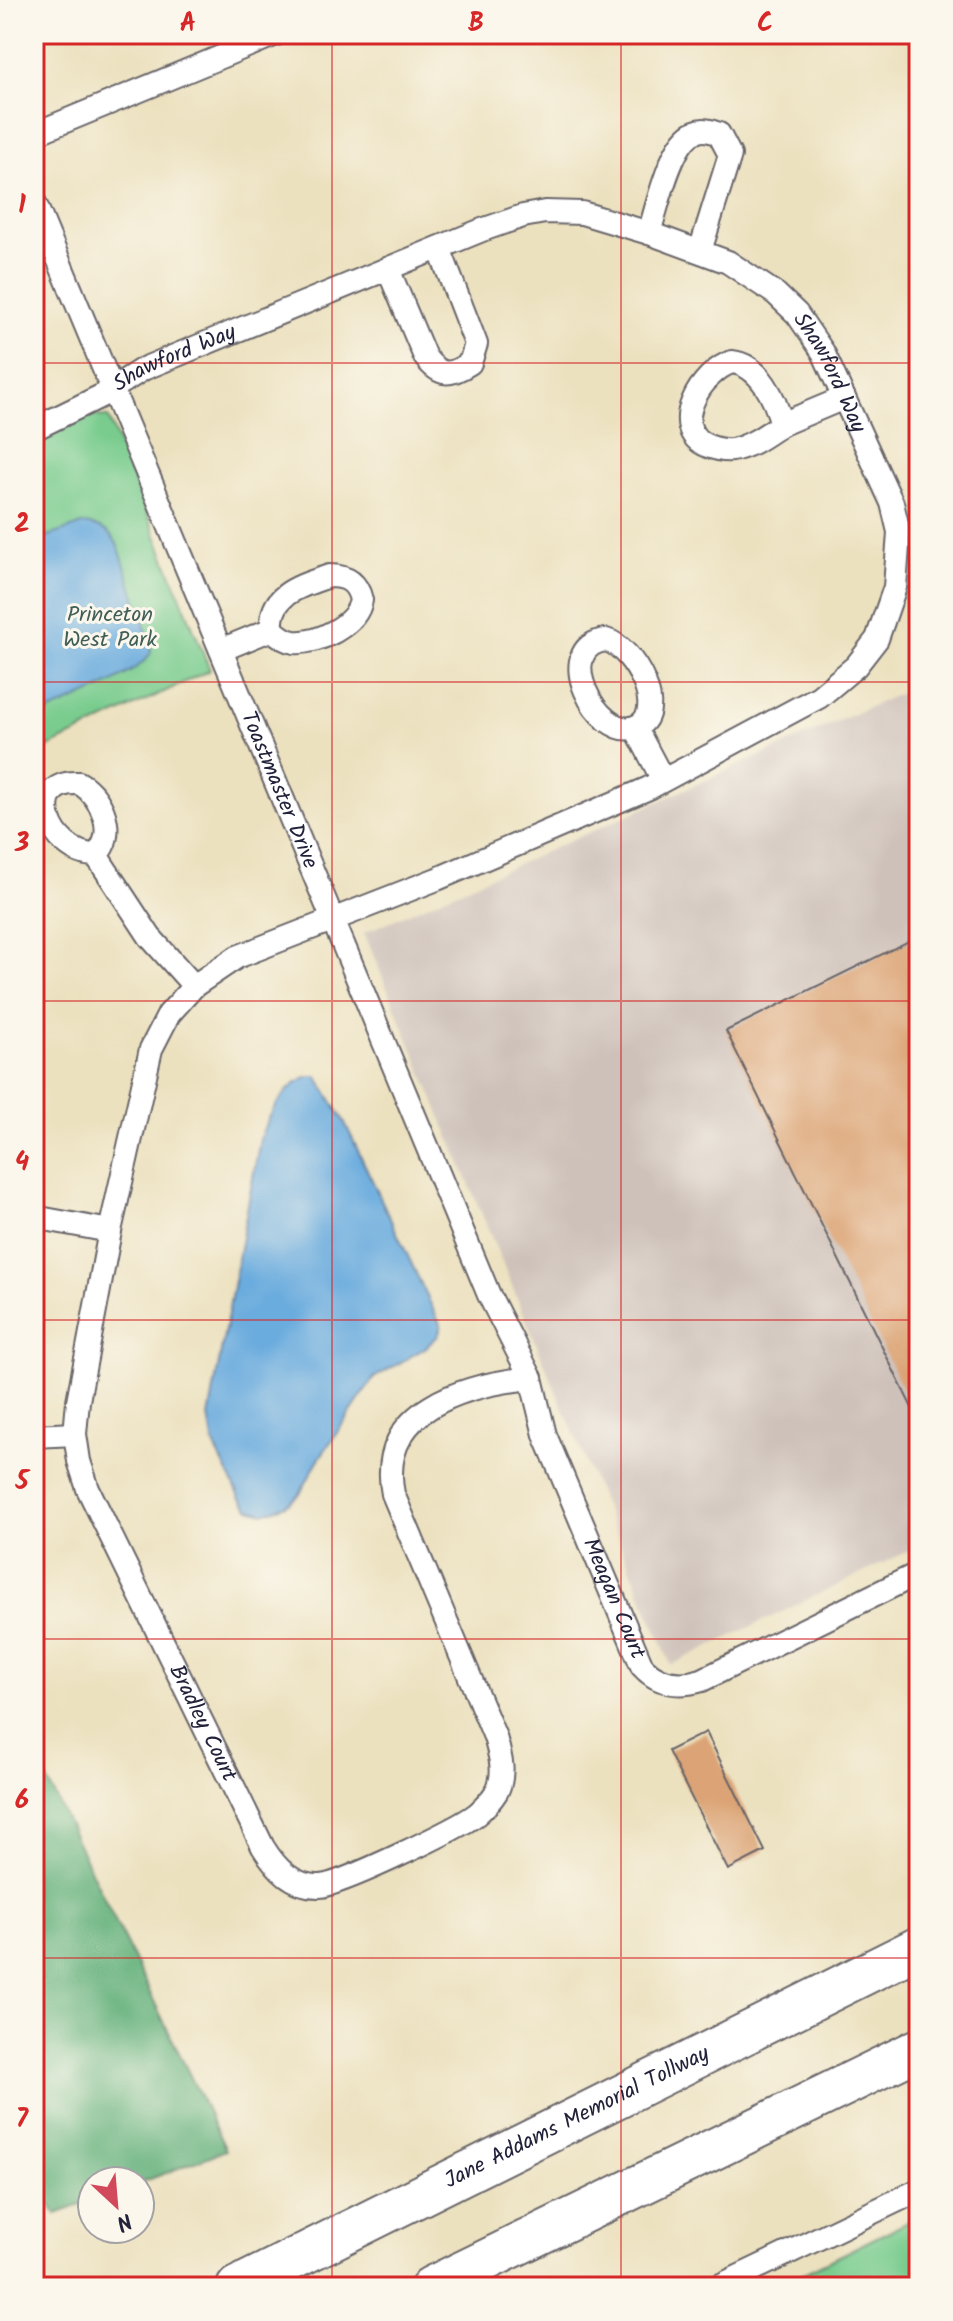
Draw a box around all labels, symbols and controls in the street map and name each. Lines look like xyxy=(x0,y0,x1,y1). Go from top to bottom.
text: A xyxy=(180,3,196,45)
text: B xyxy=(468,3,484,45)
text: C xyxy=(757,3,773,45)
text: 1 xyxy=(18,185,26,227)
street label: Shawford Way xyxy=(783,305,876,439)
street label: Shawford Way xyxy=(106,315,242,401)
text: 2 xyxy=(14,504,30,546)
park label: Princeton West Park xyxy=(63,598,158,658)
street label: Toastmaster Drive xyxy=(231,706,327,874)
text: 3 xyxy=(14,823,29,865)
text: 4 xyxy=(15,1142,29,1184)
text: 5 xyxy=(14,1461,30,1503)
street label: Meagan Court xyxy=(573,1533,655,1665)
street label: Bradley Court xyxy=(159,1659,246,1788)
text: 6 xyxy=(15,1780,29,1822)
street label: Jane Addams Memorial Tollway xyxy=(438,2036,716,2198)
text: 7 xyxy=(16,2099,29,2141)
north arrow xyxy=(76,2165,156,2245)
text: N xyxy=(110,2202,138,2240)

